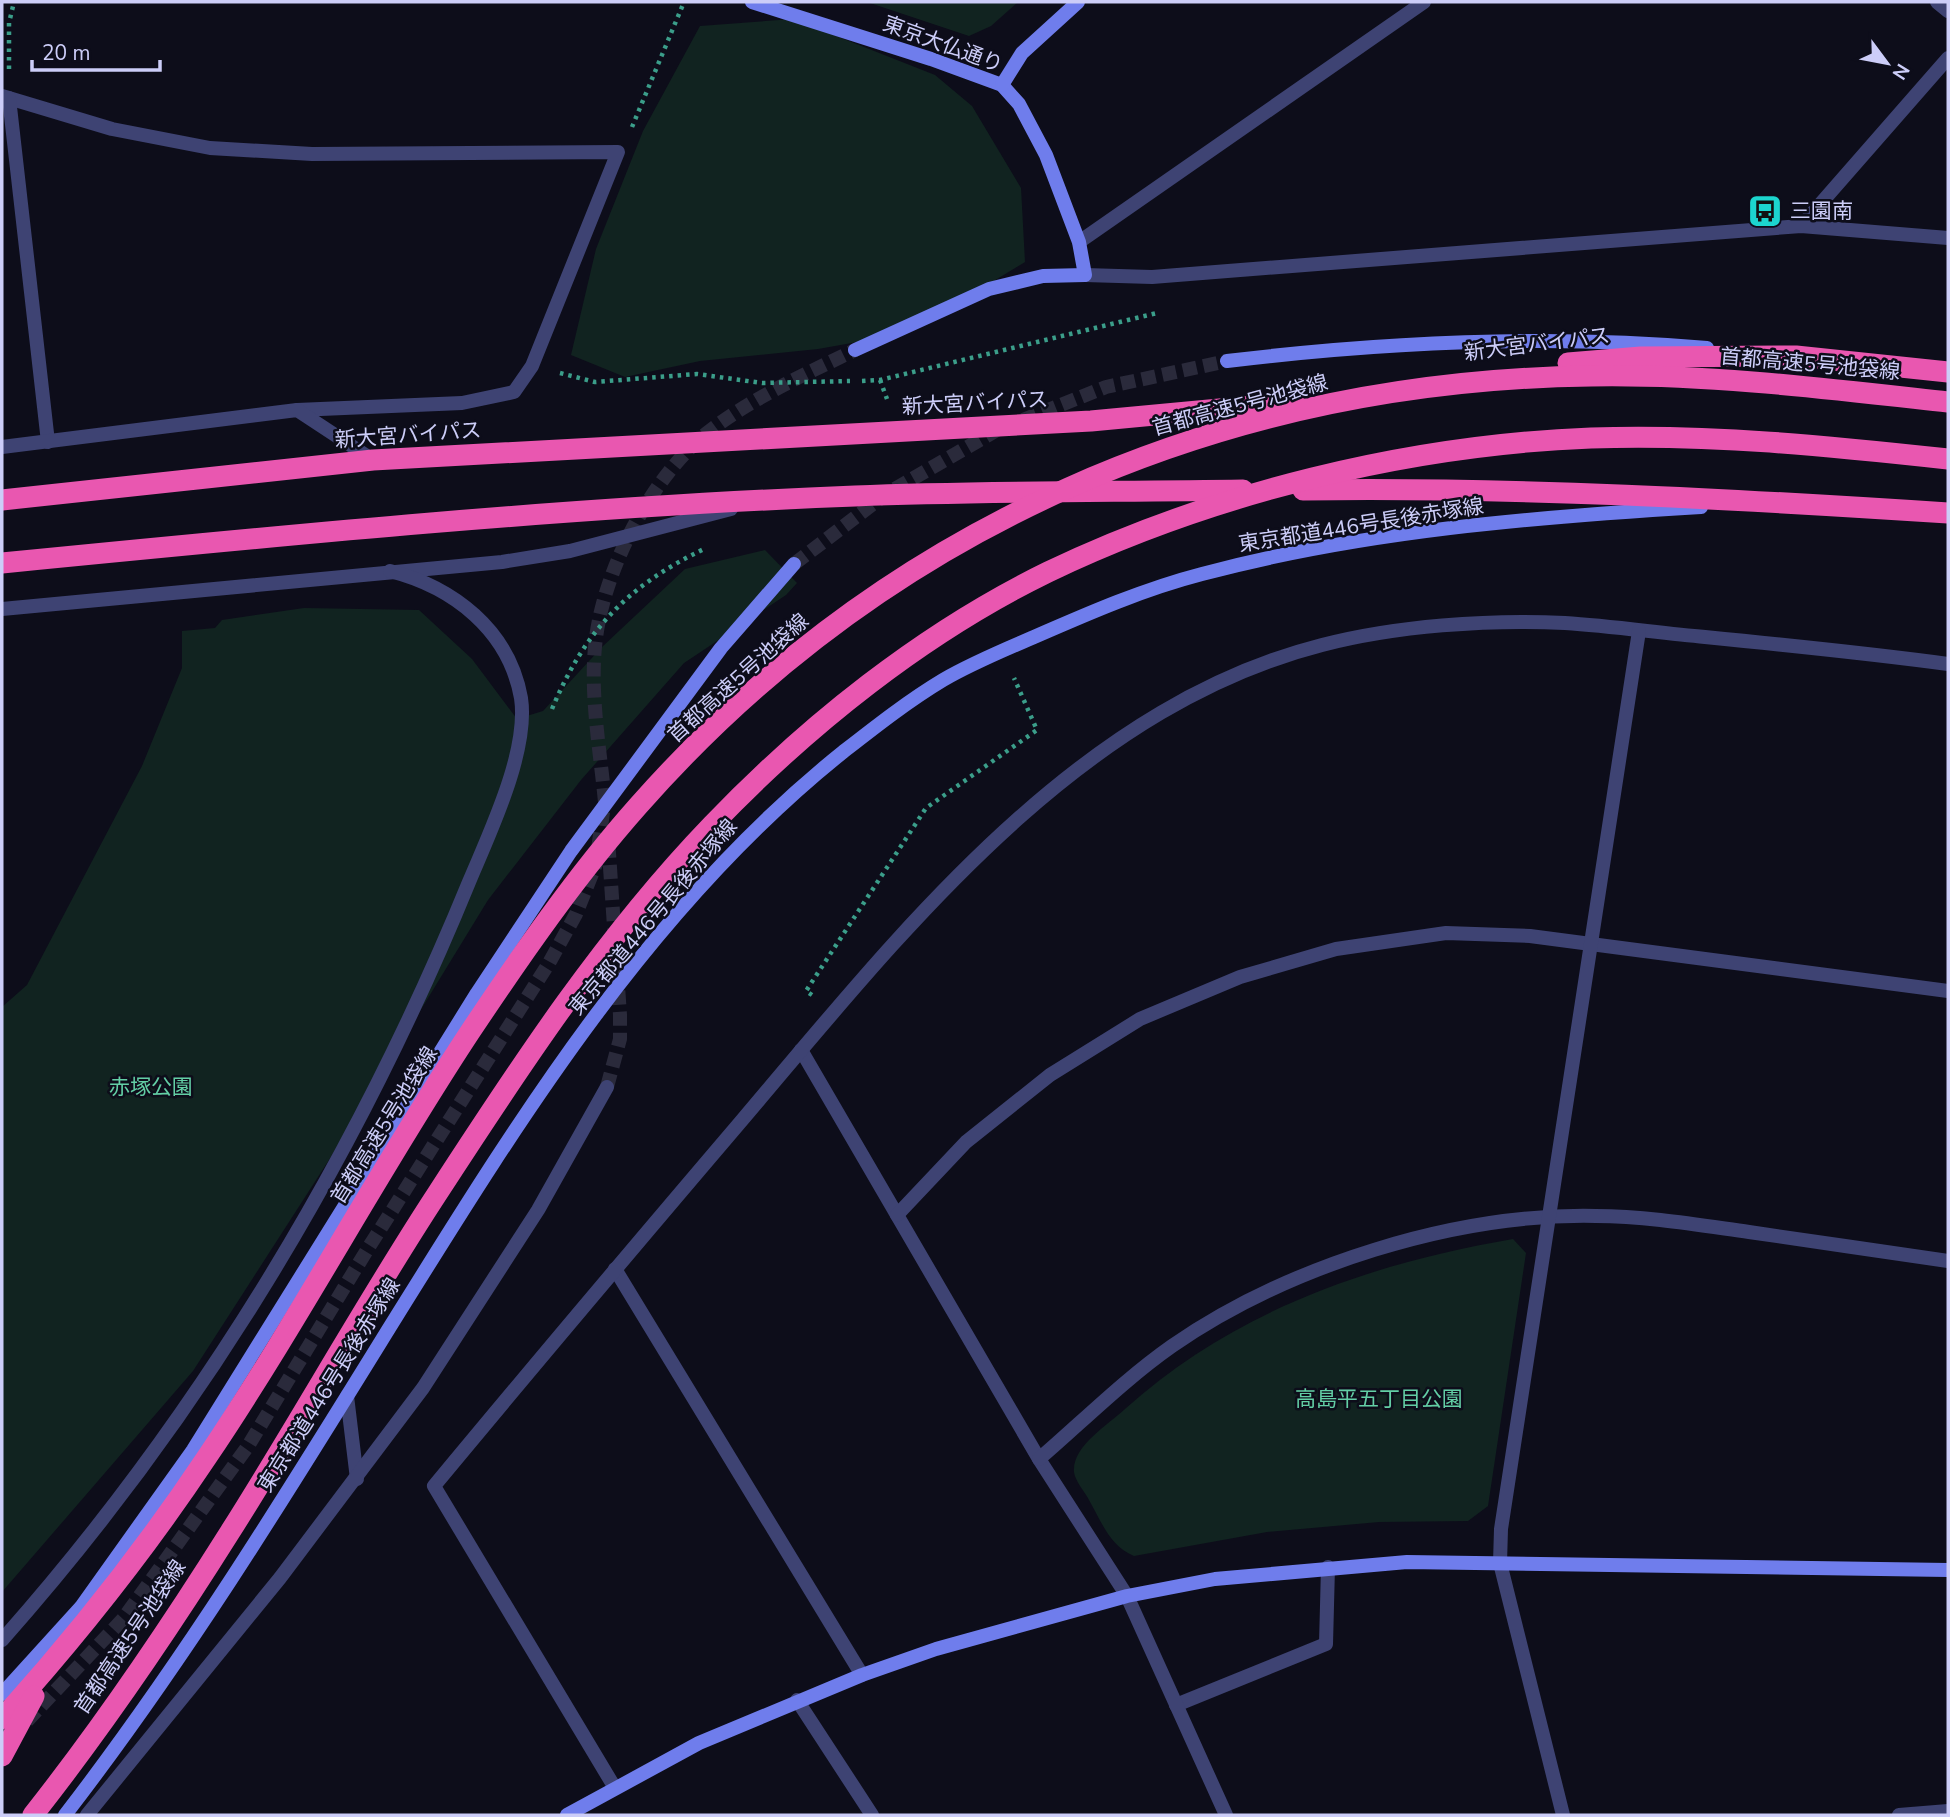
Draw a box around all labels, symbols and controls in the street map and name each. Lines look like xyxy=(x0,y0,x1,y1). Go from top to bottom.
street label: 東京大仏通り xyxy=(879,9,1007,79)
scale bar xyxy=(32,28,159,72)
north arrow xyxy=(1852,28,1922,98)
text: 20 m xyxy=(42,39,91,67)
text: N xyxy=(1886,59,1915,84)
bus stop icon: 三園南 xyxy=(1746,192,1784,230)
place label: 三園南 xyxy=(1790,197,1853,225)
street label: 新大宮バイパス xyxy=(1463,321,1611,367)
street label: 首都高速5号池袋線 xyxy=(1719,342,1901,386)
street label: 首都高速5号池袋線 xyxy=(1149,368,1331,442)
street label: 新大宮バイパス xyxy=(901,385,1049,421)
street label: 新大宮バイパス xyxy=(334,416,482,454)
street label: 東京都道446号長後赤塚線 xyxy=(1236,492,1486,558)
street label: 首都高速5号池袋線 xyxy=(662,607,814,749)
street label: 東京都道446号長後赤塚線 xyxy=(563,813,743,1021)
street label: 首都高速5号池袋線 xyxy=(324,1041,444,1209)
park label: 赤塚公園 xyxy=(109,1073,193,1101)
street label: 東京都道446号長後赤塚線 xyxy=(251,1273,407,1497)
park label: 高島平五丁目公園 xyxy=(1295,1385,1463,1413)
street label: 首都高速5号池袋線 xyxy=(68,1554,192,1720)

